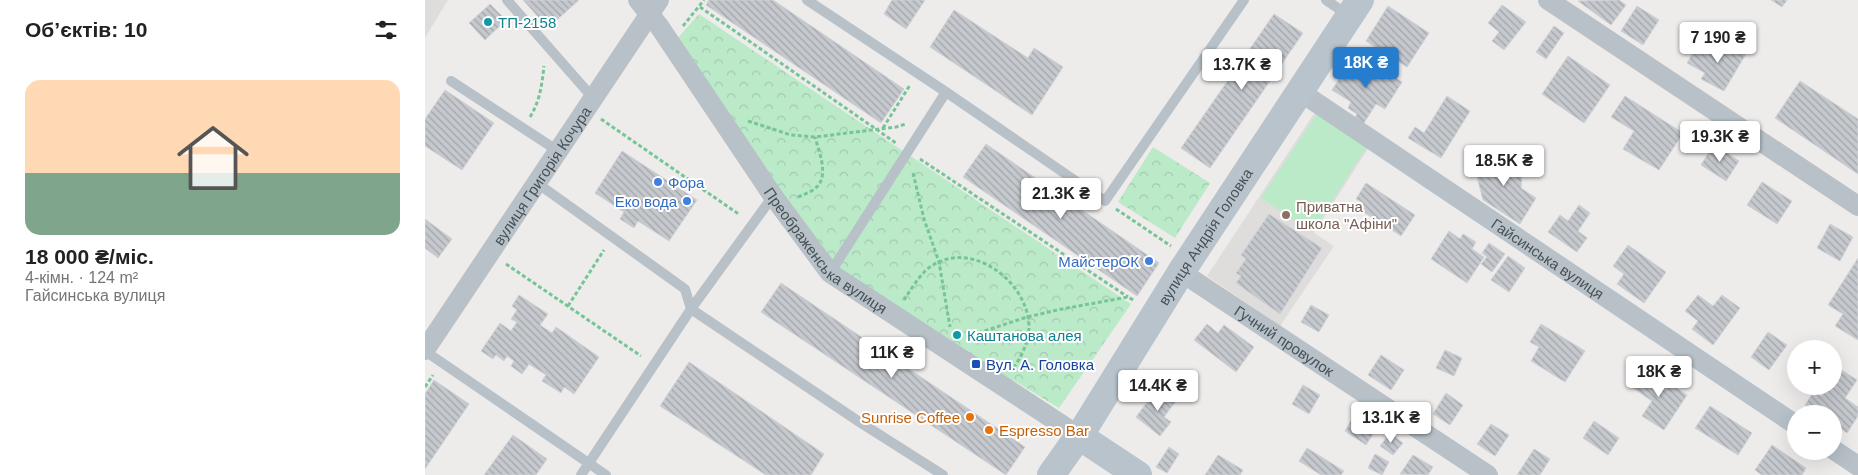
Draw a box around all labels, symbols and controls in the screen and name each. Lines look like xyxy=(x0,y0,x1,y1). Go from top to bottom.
place label: ТП-2158 xyxy=(498,14,556,31)
icon: filters xyxy=(372,16,400,44)
marker: ТП-2158 xyxy=(482,16,494,28)
text: Об’єктів: 10 xyxy=(25,18,147,41)
pin: 7 190 ₴ xyxy=(1672,22,1764,64)
text: 7 190 ₴ xyxy=(1690,29,1746,46)
pin: 18K ₴ xyxy=(1331,46,1401,89)
pin: 13.7K ₴ xyxy=(1196,48,1288,91)
text: 18K ₴ xyxy=(1344,54,1388,71)
text: 13.7K ₴ xyxy=(1213,56,1271,73)
street label: вулиця Григорія Кочура xyxy=(489,102,594,248)
icon: home xyxy=(168,113,258,203)
pin: 19.3K ₴ xyxy=(1674,120,1766,163)
text: 19.3K ₴ xyxy=(1691,128,1749,145)
pin: 18.5K ₴ xyxy=(1458,144,1550,187)
text: 18.5K ₴ xyxy=(1475,152,1533,169)
street label: вулиця Андрія Головка xyxy=(1154,164,1256,308)
place label: Фора xyxy=(668,174,705,191)
marker: Фора xyxy=(652,176,664,188)
pin: 21.3K ₴ xyxy=(1015,178,1107,220)
street label: Преображенська вулиця xyxy=(761,184,890,317)
text: 21.3K ₴ xyxy=(1032,185,1090,202)
place label: Еко вода xyxy=(615,193,678,210)
marker: Еко вода xyxy=(681,195,693,207)
place label: Приватна школа "Афіни" xyxy=(1296,198,1397,232)
marker: Приватна школа "Афіни" xyxy=(1280,209,1292,221)
street label: Гайсинська вулиця xyxy=(1489,215,1607,302)
text: 18 000 ₴/міс. xyxy=(25,245,154,268)
place label: МайстерОК xyxy=(1058,253,1139,270)
marker: МайстерОК xyxy=(1143,255,1155,267)
text: 4-кімн. · 124 m² xyxy=(25,269,138,286)
text: Гайсинська вулиця xyxy=(25,287,165,304)
street label: Гучний провулок xyxy=(1232,302,1338,379)
place label: Каштанова алея xyxy=(967,327,1082,344)
marker: Каштанова алея xyxy=(951,329,963,341)
pin: 11K ₴ xyxy=(857,336,927,379)
map controls xyxy=(1787,340,1842,460)
button: + xyxy=(1787,340,1842,395)
text: 11K ₴ xyxy=(870,344,914,361)
place label: Вул. А. Головка xyxy=(986,356,1095,373)
pin: 18K ₴ xyxy=(1624,356,1694,398)
marker: Вул. А. Головка xyxy=(970,358,982,370)
text: 18K ₴ xyxy=(1637,363,1681,380)
pin: 14.4K ₴ xyxy=(1112,370,1204,412)
text: 14.4K ₴ xyxy=(1129,377,1187,394)
pin: 13.1K ₴ xyxy=(1345,402,1437,444)
button: − xyxy=(1787,405,1842,460)
place label: Sunrise Coffee xyxy=(861,409,960,426)
text: 13.1K ₴ xyxy=(1362,409,1420,426)
marker: Sunrise Coffee xyxy=(964,411,976,423)
place label: Espresso Bar xyxy=(999,422,1089,439)
marker: Espresso Bar xyxy=(983,424,995,436)

